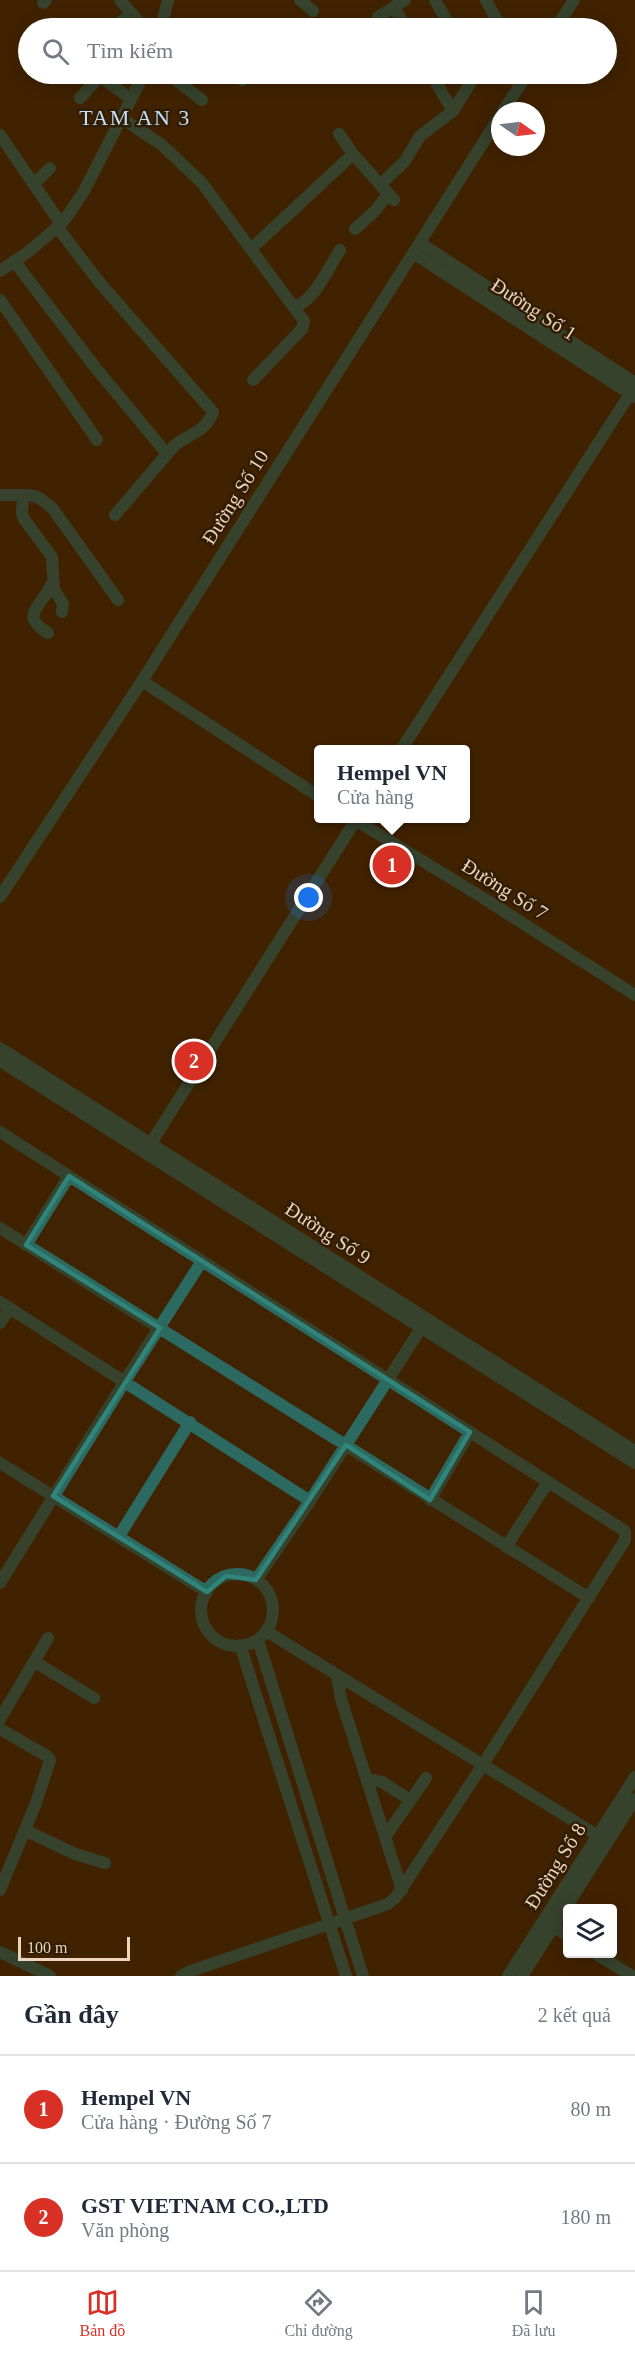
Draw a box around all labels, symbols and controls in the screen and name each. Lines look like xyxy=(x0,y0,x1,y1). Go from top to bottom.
search box xyxy=(18,18,617,84)
icon: search xyxy=(39,35,72,68)
text: Tìm kiếm xyxy=(87,38,173,63)
north arrow xyxy=(491,102,545,156)
district label: TAM AN 3 xyxy=(79,105,191,130)
street label: Đường Số 1 xyxy=(487,273,581,345)
street label: Đường Số 10 xyxy=(197,446,274,549)
popup xyxy=(314,745,470,823)
text: Hempel VN xyxy=(337,760,447,785)
text: Cửa hàng xyxy=(337,786,414,808)
pin: 1 xyxy=(372,842,412,888)
street label: Đường Số 7 xyxy=(458,854,552,925)
your location xyxy=(294,883,323,912)
pin: 2 xyxy=(174,1038,214,1084)
street label: Đường Số 9 xyxy=(281,1197,375,1269)
street label: Đường Số 8 xyxy=(520,1819,591,1913)
map controls xyxy=(563,1904,617,1958)
button: layers xyxy=(563,1904,617,1958)
scale bar xyxy=(18,1934,130,1962)
text: 100 m xyxy=(27,1939,67,1956)
text: Gần đây xyxy=(24,2000,119,2029)
text: 2 kết quả xyxy=(538,2004,611,2026)
text: Hempel VN xyxy=(81,2085,191,2110)
text: 1 xyxy=(39,2098,49,2120)
text: 80 m xyxy=(570,2098,611,2120)
text: Cửa hàng · Đường Số 7 xyxy=(81,2111,272,2133)
text: GST VIETNAM CO.,LTD xyxy=(81,2193,329,2218)
text: 2 xyxy=(39,2206,49,2228)
text: 180 m xyxy=(560,2206,611,2228)
text: Văn phòng xyxy=(81,2219,169,2241)
tab: Bản đồ xyxy=(80,2286,125,2340)
tab: Chỉ đường xyxy=(284,2286,353,2340)
tab: Đã lưu xyxy=(512,2286,555,2340)

